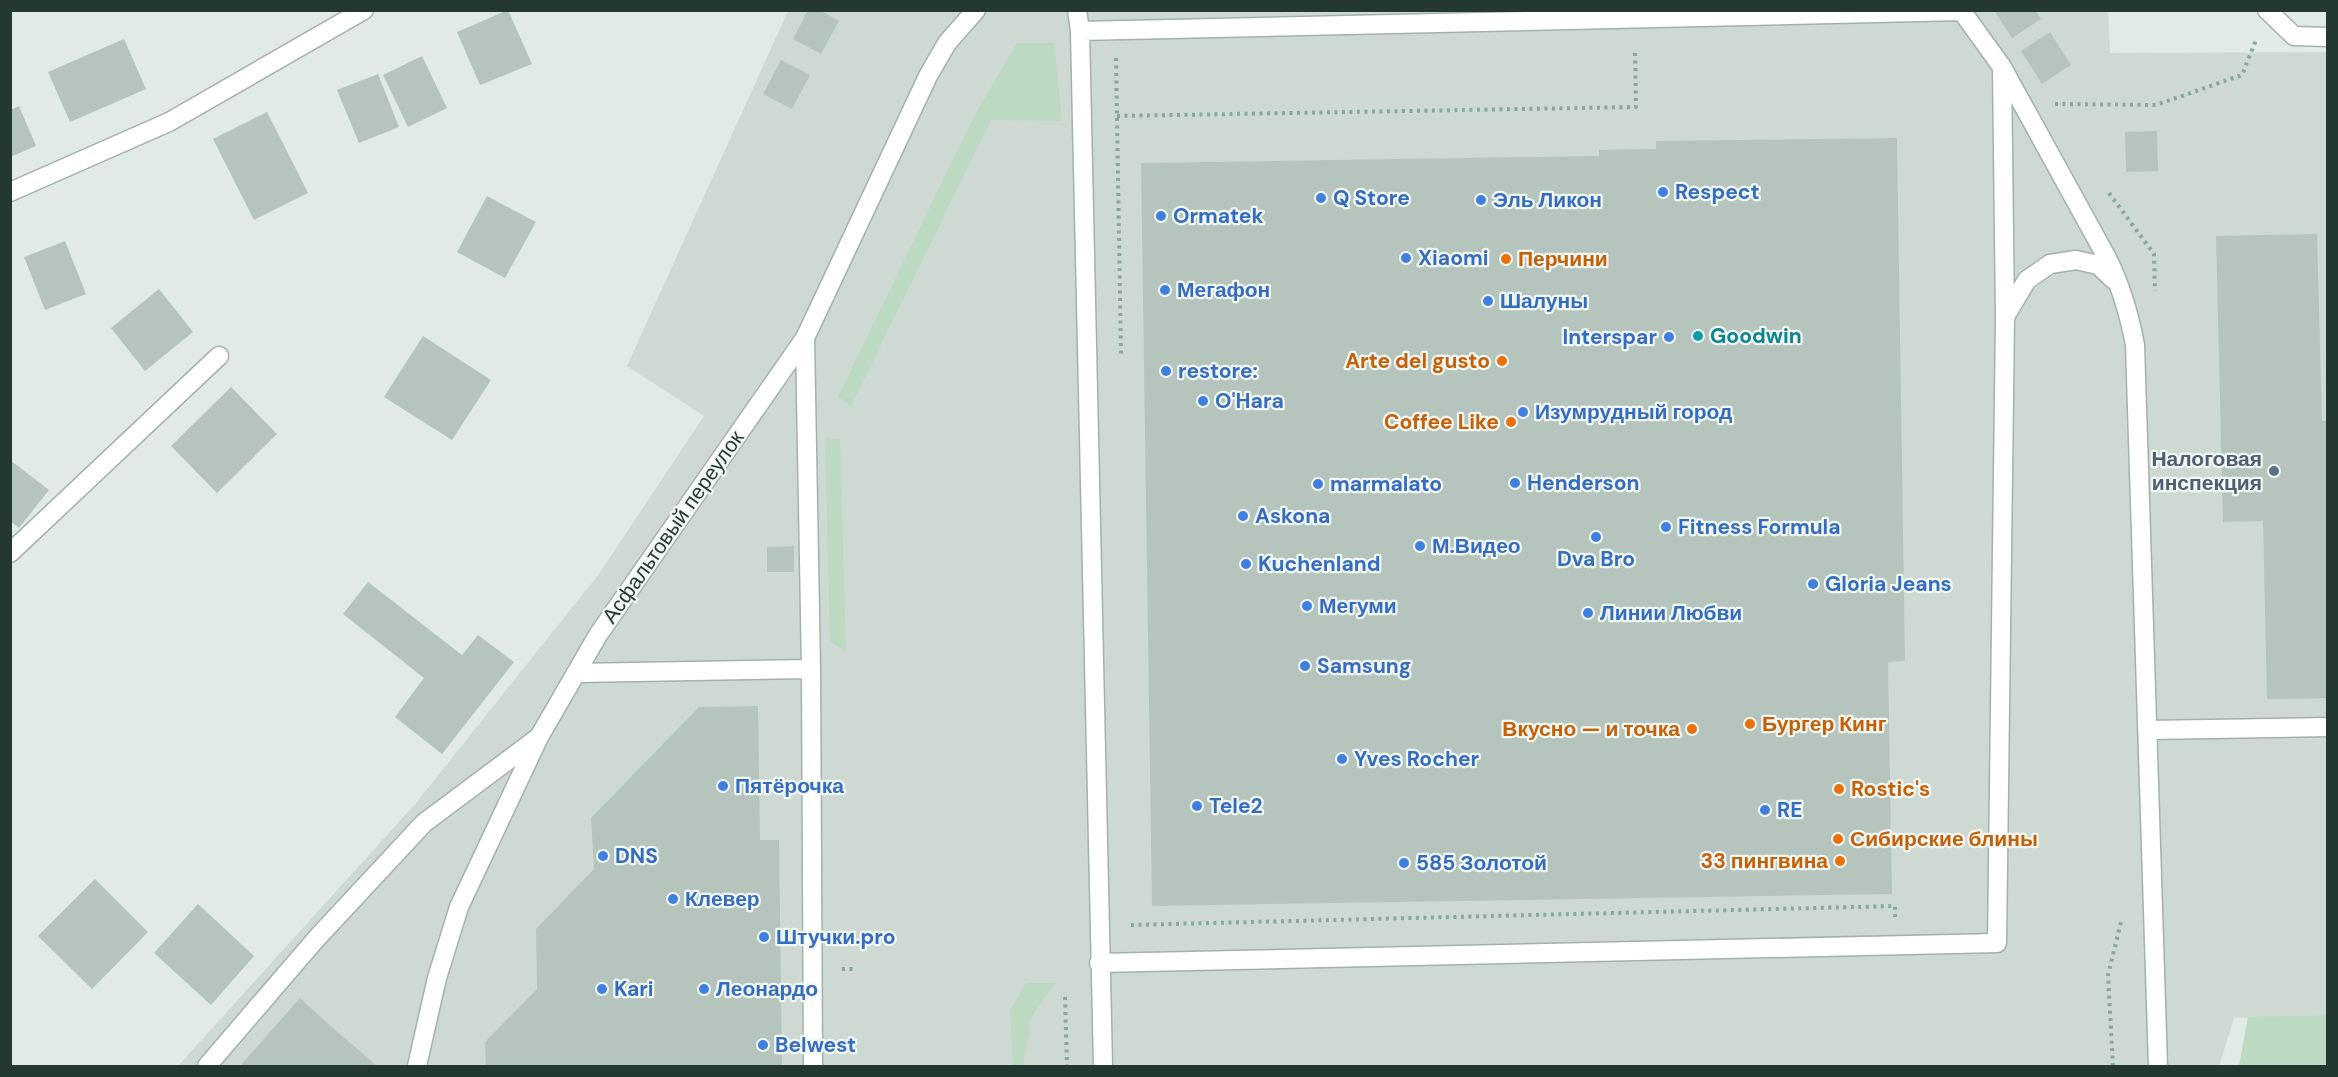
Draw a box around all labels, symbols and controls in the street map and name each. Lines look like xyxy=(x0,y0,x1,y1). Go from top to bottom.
place label: Respect xyxy=(1675,178,1760,206)
place label: Q Store xyxy=(1333,184,1410,212)
marker: Respect xyxy=(1656,185,1670,199)
place label: Эль Ликон xyxy=(1493,186,1602,214)
marker: Q Store xyxy=(1314,191,1328,205)
marker: Эль Ликон xyxy=(1474,193,1488,207)
place label: Ormatek xyxy=(1173,202,1264,230)
marker: Ormatek xyxy=(1154,209,1168,223)
place label: Xiaomi xyxy=(1418,244,1488,272)
place label: Перчини xyxy=(1518,245,1608,273)
marker: Xiaomi xyxy=(1399,251,1413,265)
marker: Перчини xyxy=(1499,252,1513,266)
place label: Мегафон xyxy=(1177,276,1270,304)
marker: Мегафон xyxy=(1158,283,1172,297)
place label: Шалуны xyxy=(1500,287,1588,315)
marker: Шалуны xyxy=(1481,294,1495,308)
place label: Goodwin xyxy=(1710,322,1802,350)
place label: Interspar xyxy=(1562,323,1657,351)
marker: Goodwin xyxy=(1691,329,1705,343)
marker: Interspar xyxy=(1662,330,1676,344)
place label: Arte del gusto xyxy=(1345,347,1490,375)
marker: Arte del gusto xyxy=(1495,354,1509,368)
place label: restore: xyxy=(1178,357,1258,385)
marker: restore: xyxy=(1159,364,1173,378)
place label: O'Hara xyxy=(1215,387,1284,415)
marker: O'Hara xyxy=(1196,394,1210,408)
place label: Изумрудный город xyxy=(1535,398,1732,426)
marker: Изумрудный город xyxy=(1516,405,1530,419)
place label: Coffee Like xyxy=(1384,408,1499,436)
marker: Coffee Like xyxy=(1504,415,1518,429)
street label: Асфальтовый переулок xyxy=(596,424,751,629)
place label: Налоговая инспекция xyxy=(2151,445,2262,497)
marker: Налоговая инспекция xyxy=(2267,464,2281,478)
place label: Henderson xyxy=(1527,469,1640,497)
place label: marmalato xyxy=(1330,470,1442,498)
marker: Henderson xyxy=(1508,476,1522,490)
marker: marmalato xyxy=(1311,477,1325,491)
place label: Askona xyxy=(1255,502,1330,530)
marker: Askona xyxy=(1236,509,1250,523)
place label: Fitness Formula xyxy=(1678,513,1841,541)
marker: Fitness Formula xyxy=(1659,520,1673,534)
marker: Dva Bro xyxy=(1589,530,1603,544)
place label: М.Видео xyxy=(1432,532,1521,560)
marker: М.Видео xyxy=(1413,539,1427,553)
place label: Dva Bro xyxy=(1557,545,1635,573)
place label: Kuchenland xyxy=(1258,550,1380,578)
marker: Kuchenland xyxy=(1239,557,1253,571)
place label: Gloria Jeans xyxy=(1825,570,1952,598)
marker: Gloria Jeans xyxy=(1806,577,1820,591)
place label: Мегуми xyxy=(1319,592,1397,620)
marker: Мегуми xyxy=(1300,599,1314,613)
place label: Линии Любви xyxy=(1600,599,1742,627)
marker: Линии Любви xyxy=(1581,606,1595,620)
place label: Samsung xyxy=(1317,652,1411,680)
marker: Samsung xyxy=(1298,659,1312,673)
place label: Бургер Кинг xyxy=(1762,710,1887,738)
place label: Вкусно — и точка xyxy=(1502,715,1680,743)
marker: Бургер Кинг xyxy=(1743,717,1757,731)
marker: Вкусно — и точка xyxy=(1685,722,1699,736)
place label: Yves Rocher xyxy=(1354,745,1480,773)
marker: Yves Rocher xyxy=(1335,752,1349,766)
place label: Пятёрочка xyxy=(735,772,844,800)
place label: Rostic's xyxy=(1851,775,1930,803)
marker: Пятёрочка xyxy=(716,779,730,793)
marker: Rostic's xyxy=(1832,782,1846,796)
place label: Tele2 xyxy=(1209,792,1263,820)
place label: RE xyxy=(1777,796,1803,824)
marker: Tele2 xyxy=(1190,799,1204,813)
marker: RE xyxy=(1758,803,1772,817)
place label: Сибирские блины xyxy=(1850,825,2038,853)
marker: Сибирские блины xyxy=(1831,832,1845,846)
place label: DNS xyxy=(615,842,658,870)
place label: 33 пингвина xyxy=(1701,847,1828,875)
marker: DNS xyxy=(596,849,610,863)
place label: 585 Золотой xyxy=(1416,849,1547,877)
marker: 33 пингвина xyxy=(1833,854,1847,868)
marker: 585 Золотой xyxy=(1397,856,1411,870)
place label: Клевер xyxy=(685,885,760,913)
marker: Клевер xyxy=(666,892,680,906)
place label: Штучки.pro xyxy=(776,923,895,951)
marker: Штучки.pro xyxy=(757,930,771,944)
place label: Kari xyxy=(614,975,654,1003)
place label: Леонардо xyxy=(716,975,818,1003)
marker: Kari xyxy=(595,982,609,996)
marker: Леонардо xyxy=(697,982,711,996)
place label: Belwest xyxy=(775,1031,856,1059)
marker: Belwest xyxy=(756,1038,770,1052)

